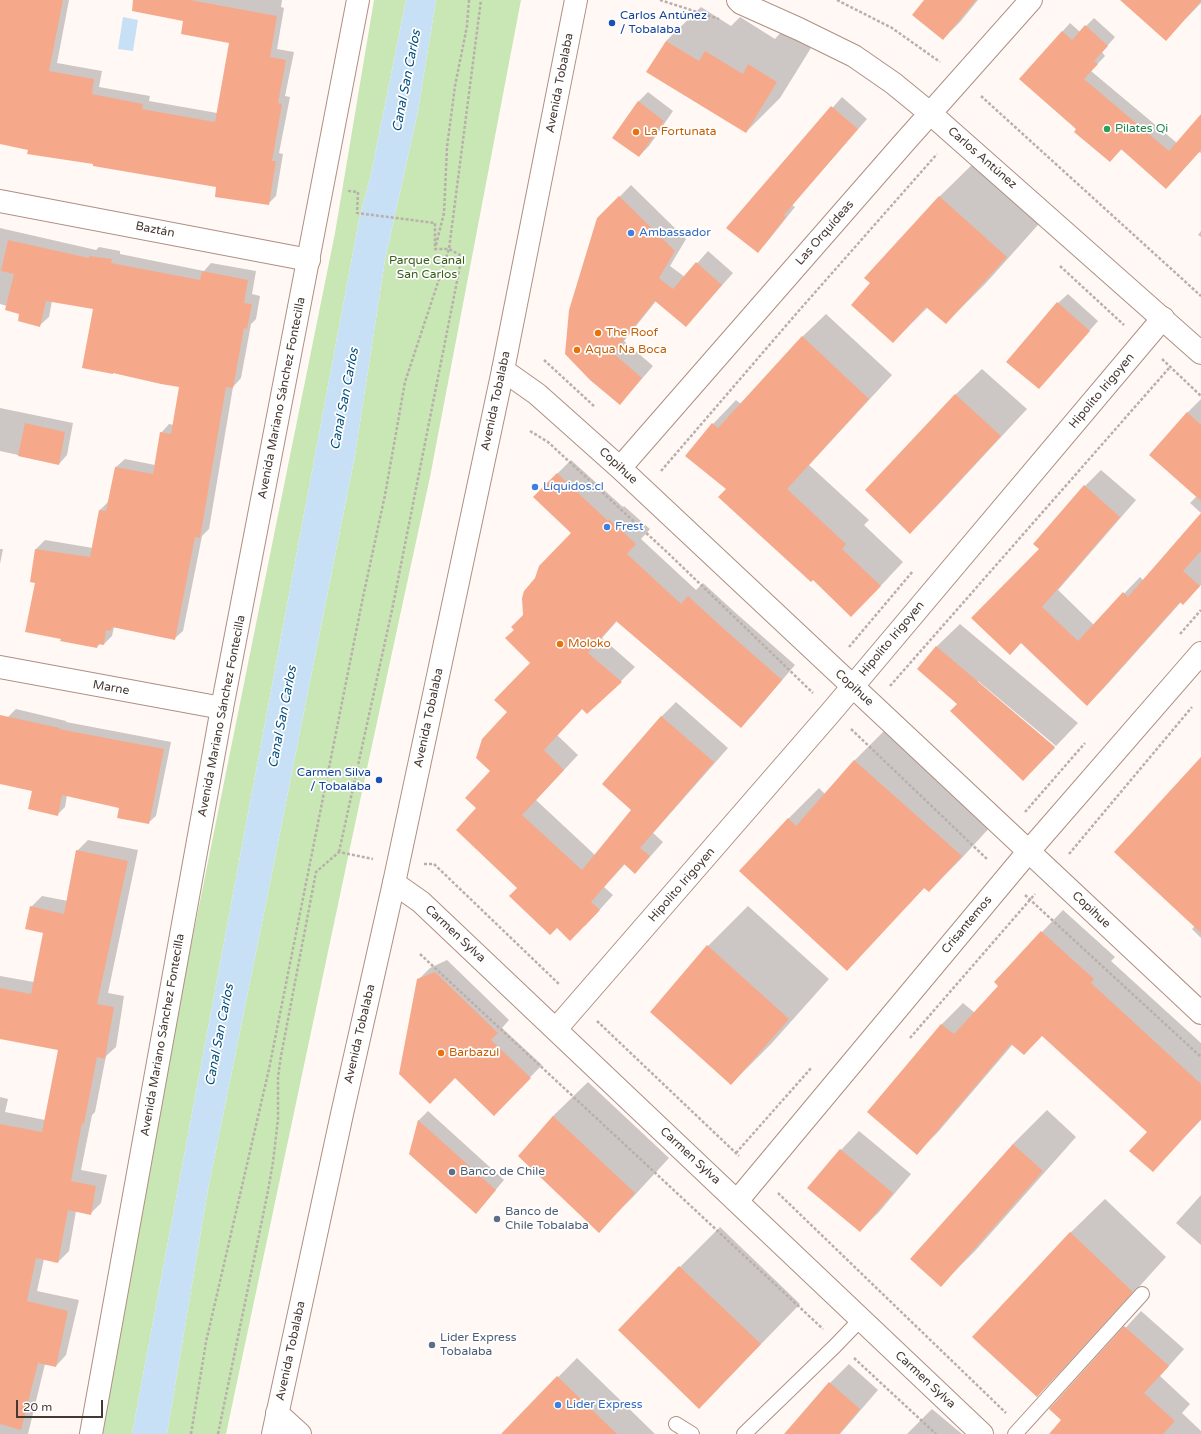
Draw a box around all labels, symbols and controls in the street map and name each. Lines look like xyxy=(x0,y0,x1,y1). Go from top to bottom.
place label: Carlos Antúnez / Tobalaba xyxy=(620,9,707,37)
marker: Carlos Antúnez / Tobalaba xyxy=(607,18,617,28)
water label: Canal San Carlos xyxy=(389,29,425,133)
street label: Avenida Tobalaba xyxy=(543,32,577,134)
place label: Pilates Qi xyxy=(1115,122,1168,136)
street label: Carlos Antúnez xyxy=(945,124,1019,192)
marker: Pilates Qi xyxy=(1102,124,1112,134)
place label: La Fortunata xyxy=(644,125,717,139)
marker: La Fortunata xyxy=(631,127,641,137)
street label: Las Orquídeas xyxy=(793,198,857,268)
street label: Baztán xyxy=(134,219,176,241)
place label: Ambassador xyxy=(639,226,711,240)
marker: Ambassador xyxy=(626,228,636,238)
park label: Parque Canal San Carlos xyxy=(389,254,465,282)
street label: Avenida Mariano Sánchez Fontecilla xyxy=(255,296,309,500)
place label: The Roof xyxy=(606,326,658,340)
marker: The Roof xyxy=(593,328,603,338)
place label: Aqua Na Boca xyxy=(585,343,667,357)
marker: Aqua Na Boca xyxy=(572,345,582,355)
water label: Canal San Carlos xyxy=(327,347,363,451)
street label: Avenida Tobalaba xyxy=(478,350,514,452)
street label: Hipolito Irigoyen xyxy=(1066,350,1138,432)
street label: Copihue xyxy=(596,445,640,487)
place label: Líquidos.cl xyxy=(543,480,604,494)
marker: Líquidos.cl xyxy=(530,482,540,492)
place label: Frest xyxy=(615,520,643,534)
marker: Frest xyxy=(602,522,612,532)
street label: Hipolito Irigoyen xyxy=(856,598,928,680)
street label: Avenida Mariano Sánchez Fontecilla xyxy=(195,614,249,818)
place label: Moloko xyxy=(568,637,611,651)
marker: Moloko xyxy=(555,639,565,649)
water label: Canal San Carlos xyxy=(265,665,301,769)
street label: Avenida Tobalaba xyxy=(411,667,447,769)
street label: Copihue xyxy=(832,667,876,709)
street label: Marne xyxy=(92,678,130,698)
place label: Carmen Silva / Tobalaba xyxy=(297,766,371,794)
marker: Carmen Silva / Tobalaba xyxy=(374,775,384,785)
street label: Hipolito Irigoyen xyxy=(646,845,718,925)
street label: Copihue xyxy=(1069,889,1113,931)
street label: Crisantemos xyxy=(939,893,995,957)
street label: Carmen Sylva xyxy=(422,902,488,966)
street label: Avenida Mariano Sánchez Fontecilla xyxy=(138,933,188,1137)
water label: Canal San Carlos xyxy=(202,983,238,1087)
street label: Avenida Tobalaba xyxy=(342,983,378,1085)
place label: Barbazul xyxy=(449,1046,499,1060)
marker: Barbazul xyxy=(436,1048,446,1058)
street label: Carmen Sylva xyxy=(657,1124,723,1188)
place label: Banco de Chile xyxy=(460,1165,545,1179)
marker: Banco de Chile xyxy=(447,1167,457,1177)
place label: Banco de Chile Tobalaba xyxy=(505,1205,589,1233)
marker: Banco de Chile Tobalaba xyxy=(492,1214,502,1224)
street label: Avenida Tobalaba xyxy=(273,1300,309,1402)
place label: Lider Express Tobalaba xyxy=(440,1331,516,1359)
marker: Lider Express Tobalaba xyxy=(427,1340,437,1350)
street label: Carmen Sylva xyxy=(892,1348,958,1412)
scale bar xyxy=(18,1392,105,1418)
place label: Lider Express xyxy=(566,1398,642,1412)
text: 20 m xyxy=(23,1400,52,1414)
marker: Lider Express xyxy=(553,1400,563,1410)

